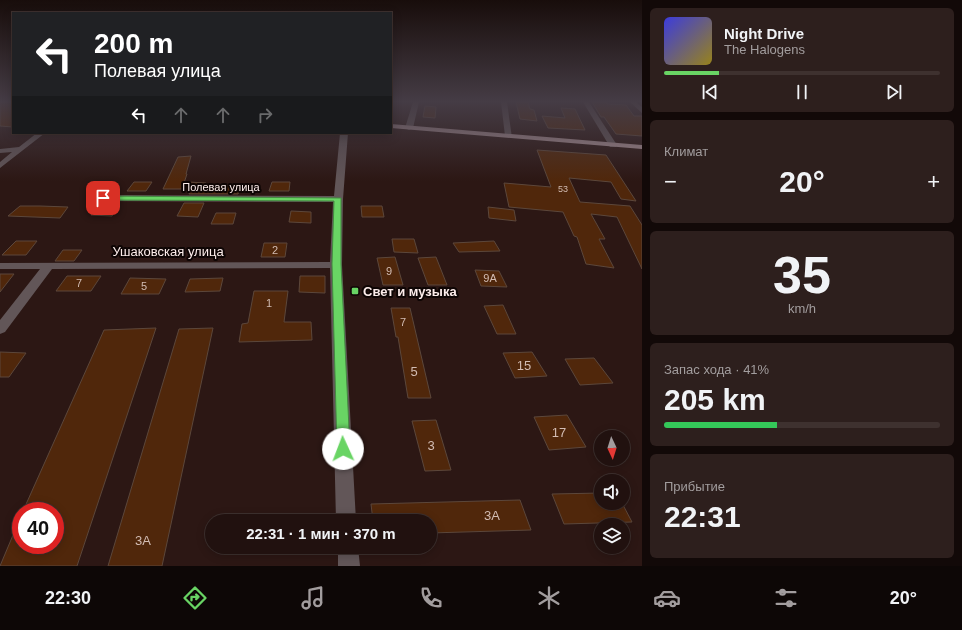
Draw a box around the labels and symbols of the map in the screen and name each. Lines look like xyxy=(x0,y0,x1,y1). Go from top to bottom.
pin xyxy=(86,181,120,215)
street label: Полевая улица xyxy=(182,181,261,193)
house number: 53 xyxy=(558,184,568,194)
street label: Ушаковская улица xyxy=(112,244,224,259)
house number: 2 xyxy=(272,244,278,256)
house number: 9 xyxy=(386,265,392,277)
house number: 9А xyxy=(483,272,497,284)
house number: 7 xyxy=(76,277,82,289)
house number: 5 xyxy=(141,280,147,292)
place label: Свет и музыка xyxy=(363,284,457,299)
marker: Свет и музыка xyxy=(350,286,360,296)
house number: 1 xyxy=(266,297,272,309)
house number: 7 xyxy=(400,316,406,328)
house number: 15 xyxy=(517,358,531,373)
house number: 5 xyxy=(410,364,418,379)
house number: 17 xyxy=(552,425,566,440)
position arrow xyxy=(322,428,364,470)
north arrow xyxy=(594,430,630,466)
house number: 3 xyxy=(427,438,435,453)
speed limit sign: 40 xyxy=(12,502,64,554)
house number: 3А xyxy=(484,508,500,523)
house number: 3А xyxy=(135,533,151,548)

